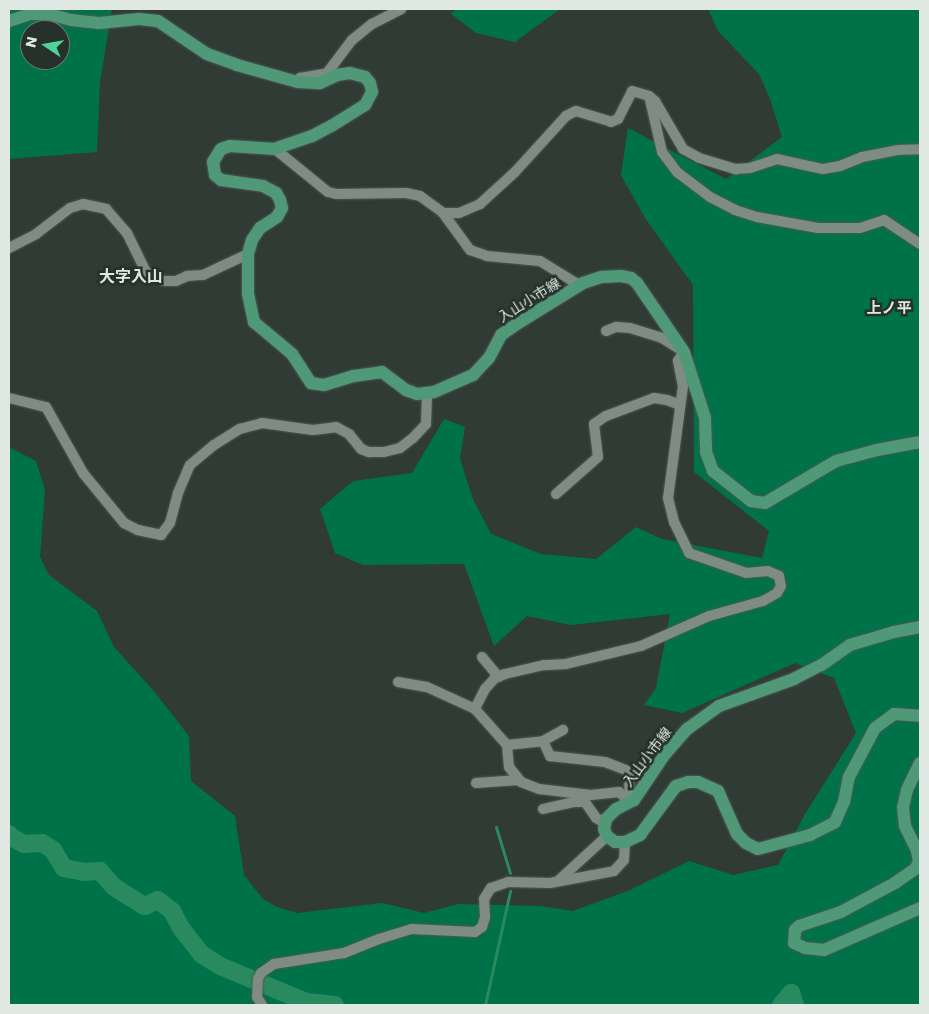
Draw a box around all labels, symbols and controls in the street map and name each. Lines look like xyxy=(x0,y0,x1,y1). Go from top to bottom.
north arrow xyxy=(20,20,70,70)
text: N xyxy=(20,35,42,49)
district label: 大字入山 xyxy=(99,267,163,287)
street label: 入山小市線 xyxy=(495,274,563,326)
district label: 上ノ平 xyxy=(867,299,911,317)
street label: 入山小市線 xyxy=(619,724,675,790)

